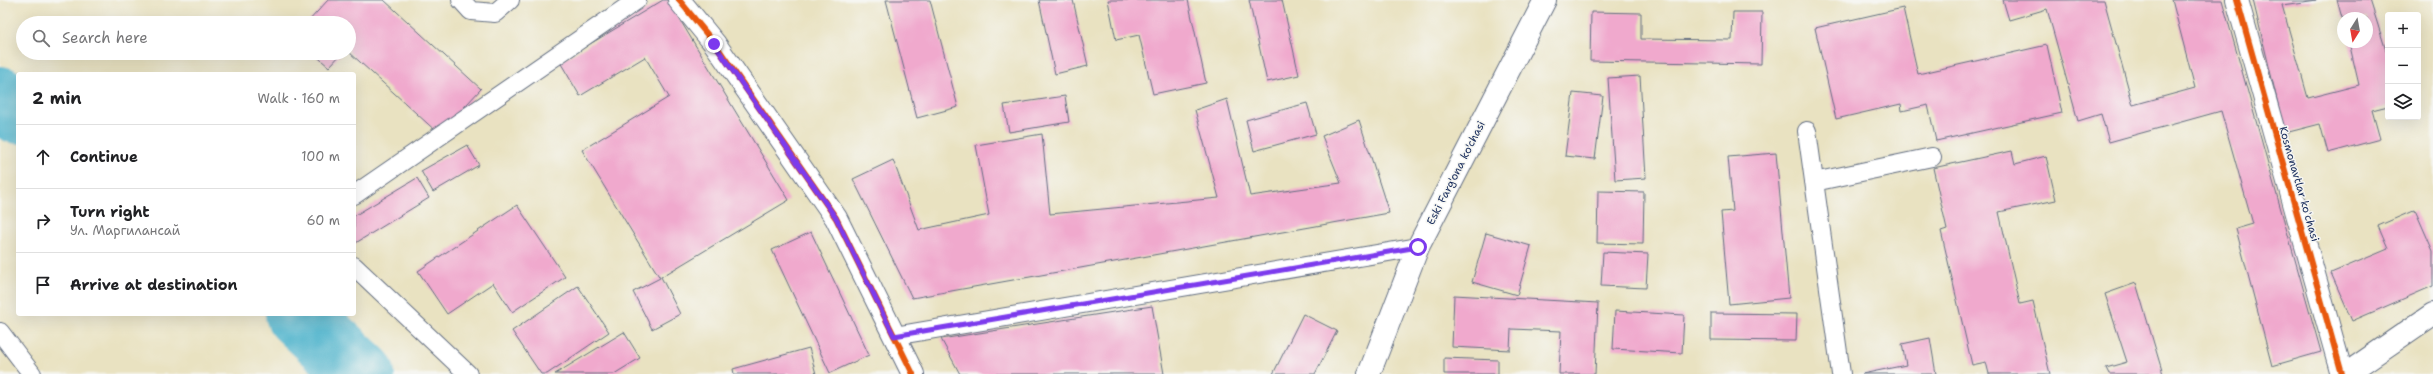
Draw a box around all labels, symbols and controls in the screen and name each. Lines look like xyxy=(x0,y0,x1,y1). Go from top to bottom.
north arrow xyxy=(2337,12,2373,48)
map controls xyxy=(2385,12,2421,120)
button: + xyxy=(2385,12,2421,48)
search box xyxy=(16,16,356,60)
icon: search xyxy=(30,27,52,49)
text: Search here xyxy=(62,28,148,48)
route end xyxy=(705,35,723,53)
button: − xyxy=(2385,48,2421,84)
button: layers xyxy=(2385,84,2421,120)
text: 2 min xyxy=(32,87,82,109)
text: Walk · 160 m xyxy=(258,90,340,107)
street label: Eski Farg'ona ko'chasi xyxy=(1423,118,1489,228)
street label: Kosmonavtlar koʻchasi xyxy=(2275,125,2323,243)
icon: ahead xyxy=(32,146,54,168)
text: Continue xyxy=(70,147,138,167)
text: 100 m xyxy=(301,148,340,165)
text: Turn right xyxy=(70,202,150,222)
icon: right xyxy=(32,210,54,232)
text: 60 m xyxy=(307,212,340,229)
text: Ул. Маргилансай xyxy=(70,222,180,239)
route start xyxy=(1409,238,1427,256)
icon: arrive xyxy=(32,274,54,296)
text: Arrive at destination xyxy=(70,275,238,295)

